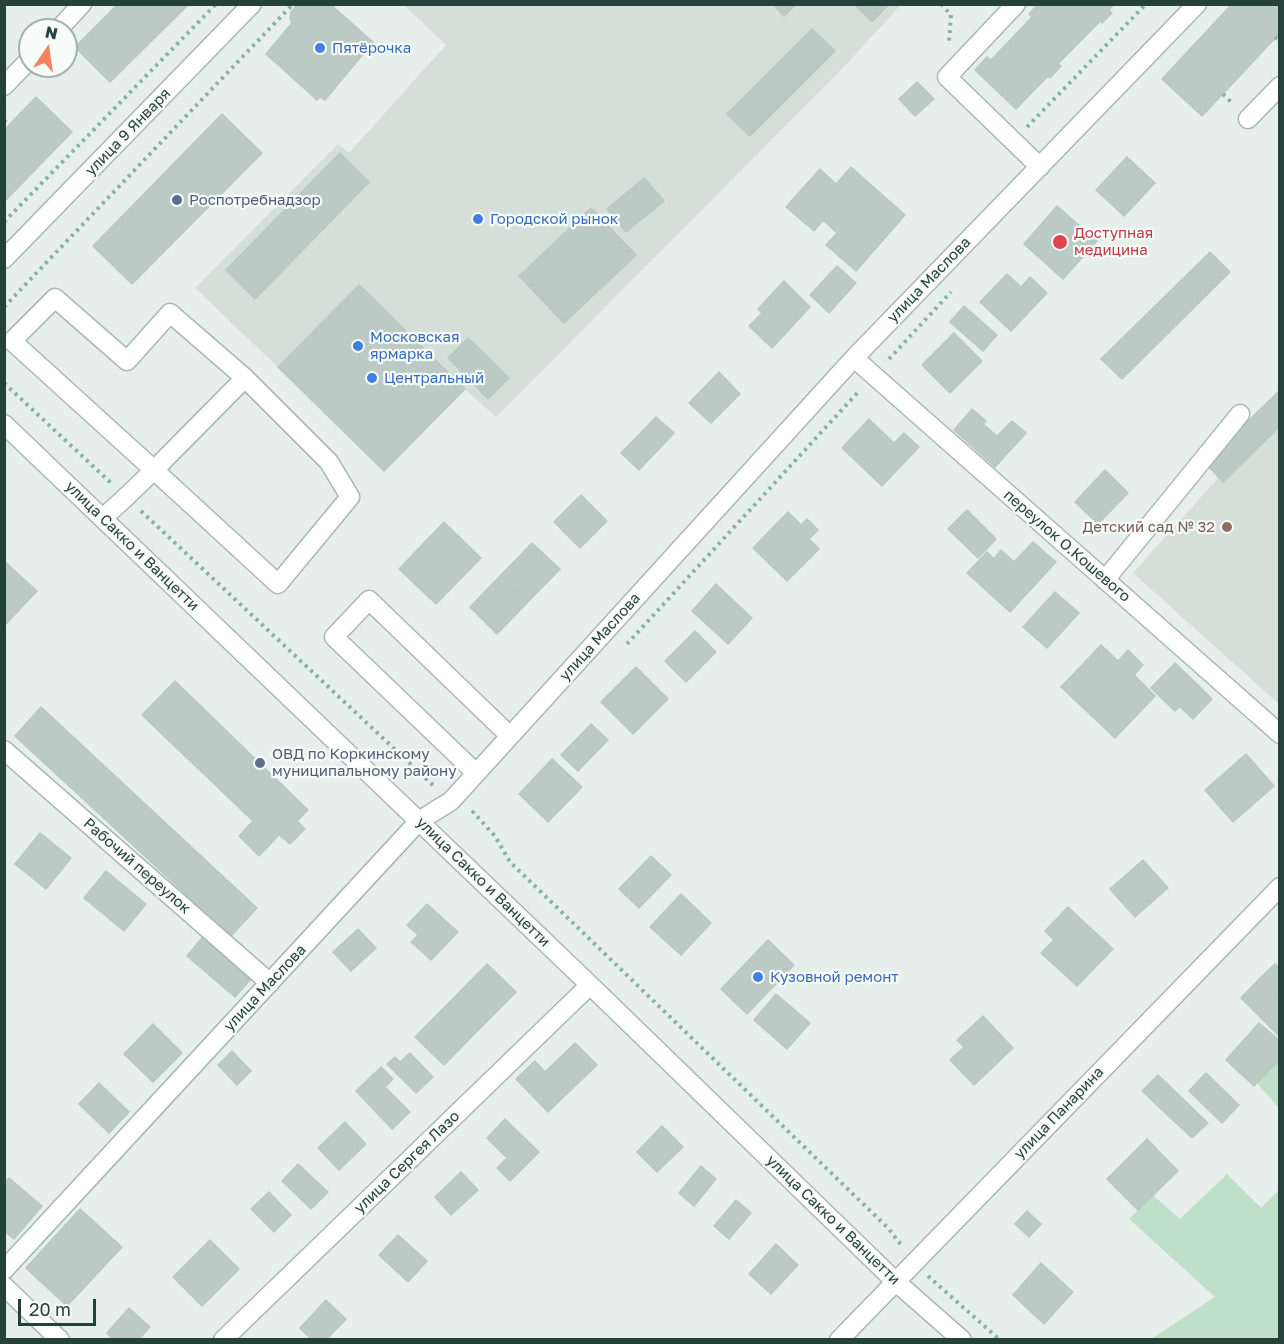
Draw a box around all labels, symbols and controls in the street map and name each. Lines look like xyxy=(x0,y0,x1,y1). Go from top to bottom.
north arrow xyxy=(18,18,78,78)
text: N xyxy=(43,21,60,44)
place label: Пятёрочка xyxy=(332,39,411,57)
marker: Пятёрочка xyxy=(313,41,327,55)
street label: улица 9 Января xyxy=(82,85,174,179)
place label: Роспотребнадзор xyxy=(189,191,321,209)
marker: Роспотребнадзор xyxy=(170,193,184,207)
place label: Городской рынок xyxy=(490,210,618,228)
marker: Городской рынок xyxy=(471,212,485,226)
place label: Доступная медицина xyxy=(1074,224,1153,259)
street label: улица Маслова xyxy=(884,233,974,327)
marker: Доступная медицина xyxy=(1051,233,1069,251)
place label: Московская ярмарка xyxy=(370,328,460,363)
marker: Московская ярмарка xyxy=(351,339,365,353)
place label: Центральный xyxy=(384,369,484,387)
marker: Центральный xyxy=(365,371,379,385)
street label: улица Сакко и Ванцетти xyxy=(61,477,203,615)
street label: переулок О.Кошевого xyxy=(1000,486,1134,606)
place label: Детский сад № 32 xyxy=(1082,518,1215,536)
marker: Детский сад № 32 xyxy=(1220,520,1234,534)
street label: улица Маслова xyxy=(556,589,644,685)
place label: ОВД по Коркинскому муниципальному району xyxy=(272,745,457,780)
marker: ОВД по Коркинскому муниципальному району xyxy=(253,756,267,770)
street label: улица Сакко и Ванцетти xyxy=(412,813,554,951)
street label: Рабочий переулок xyxy=(80,814,194,918)
street label: улица Маслова xyxy=(220,941,310,1035)
place label: Кузовной ремонт xyxy=(770,968,899,986)
marker: Кузовной ремонт xyxy=(751,970,765,984)
street label: улица Панарина xyxy=(1010,1063,1108,1163)
street label: улица Сергея Лазо xyxy=(351,1107,463,1217)
street label: улица Сакко и Ванцетти xyxy=(762,1151,904,1289)
scale bar xyxy=(21,1287,99,1325)
text: 20 m xyxy=(29,1298,71,1320)

